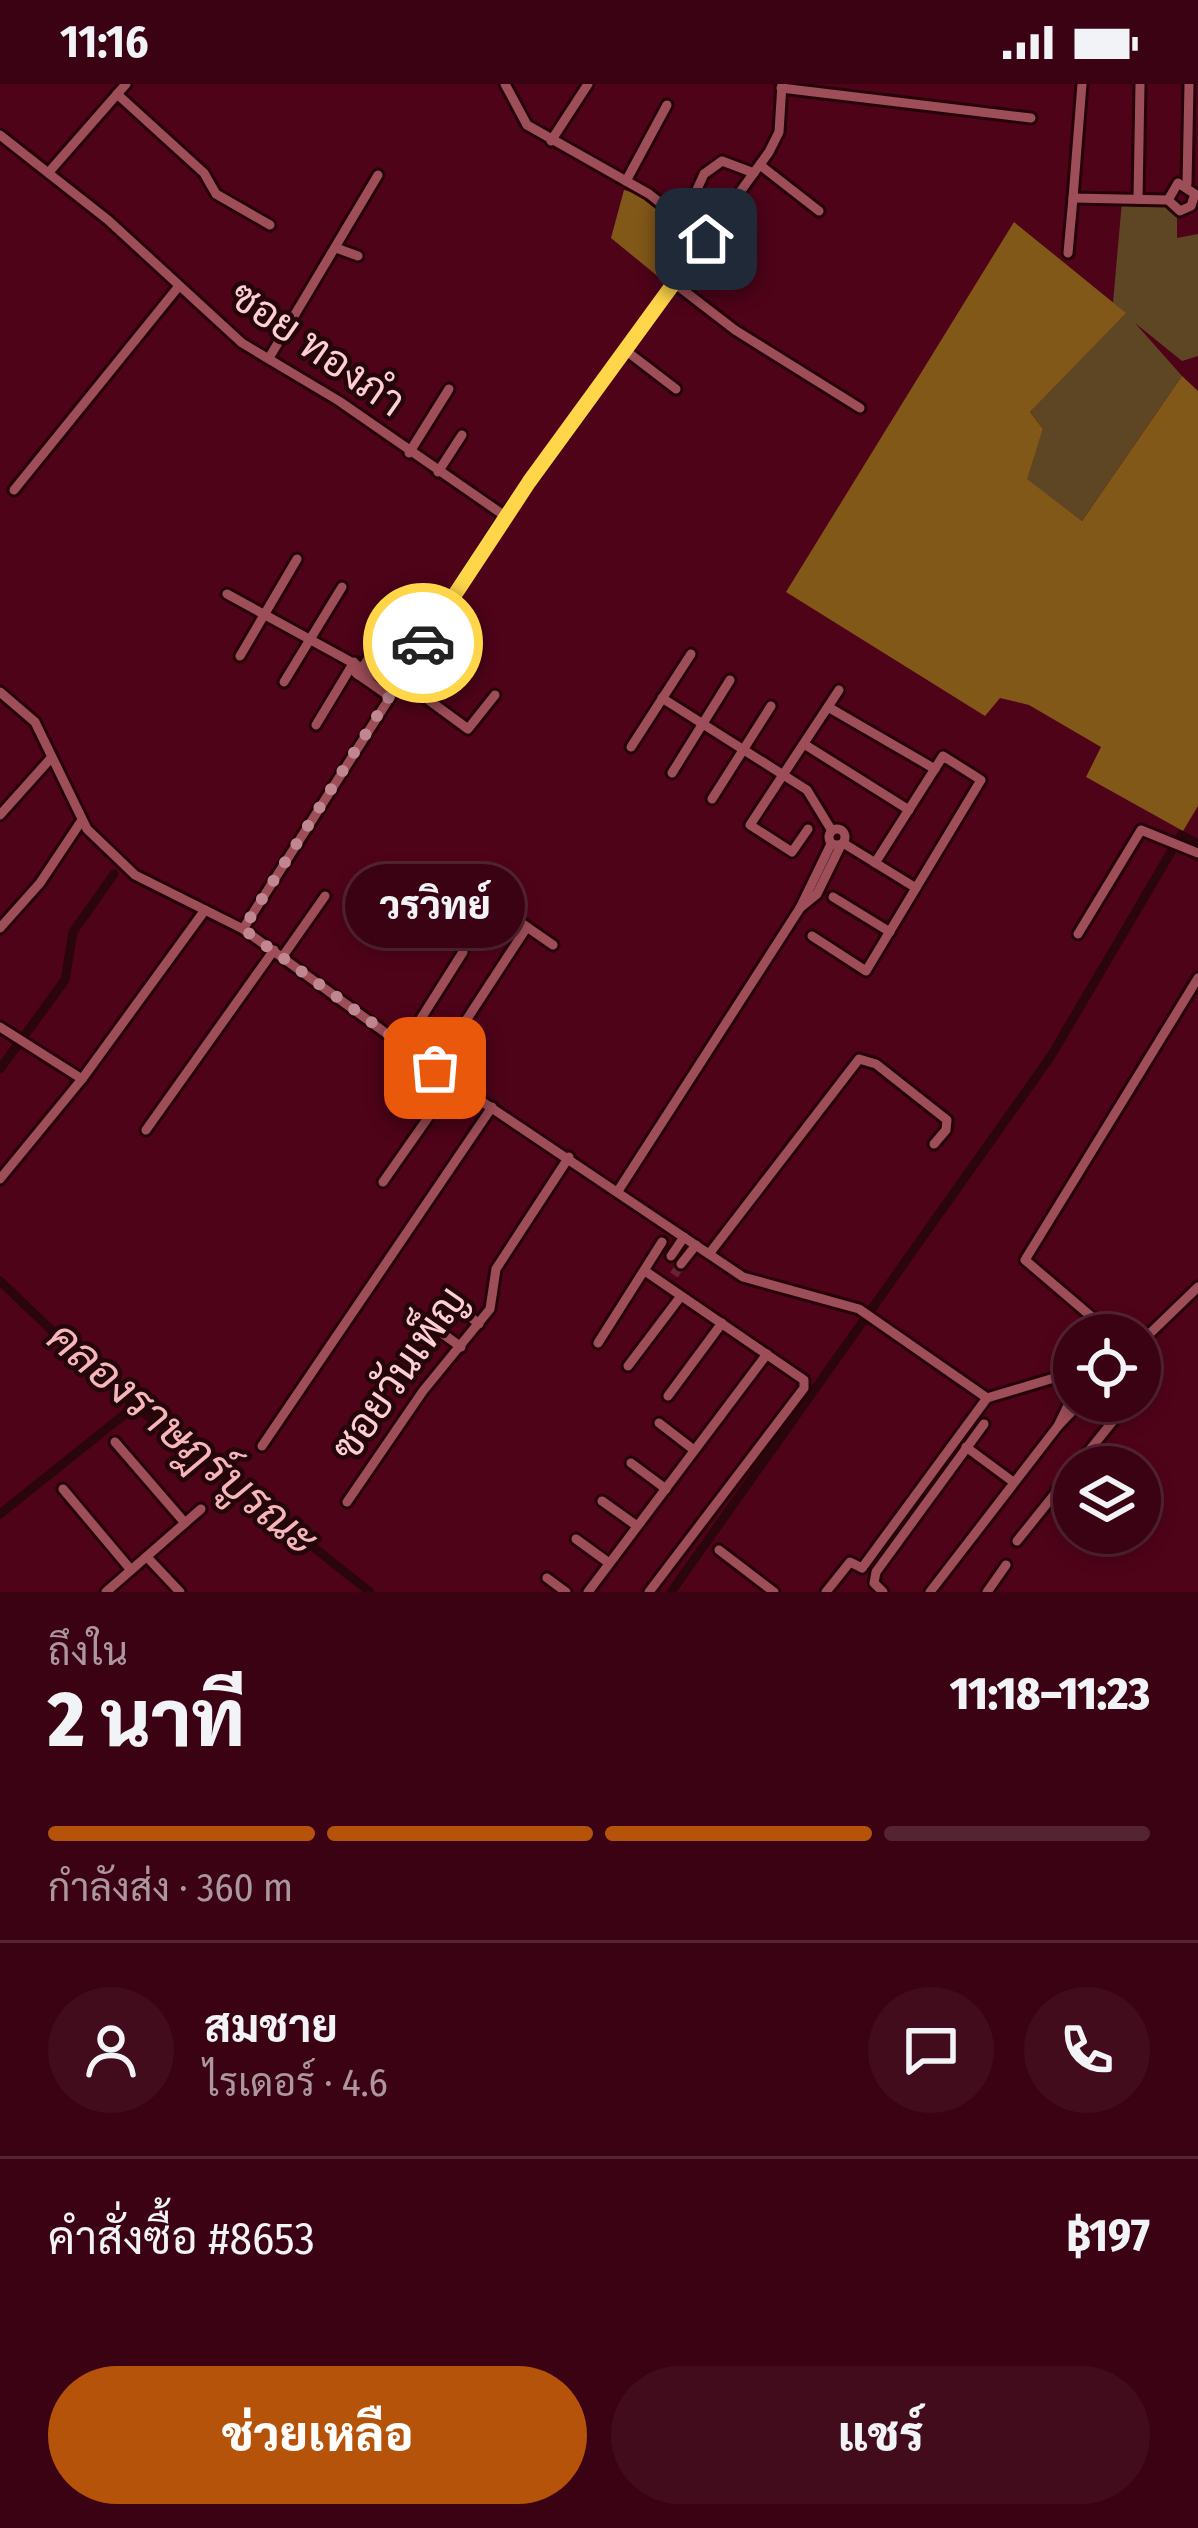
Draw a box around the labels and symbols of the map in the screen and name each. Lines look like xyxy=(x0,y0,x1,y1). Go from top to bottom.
pin xyxy=(655,188,757,290)
street label: ซอย ทองภํา xyxy=(220,270,414,427)
courier xyxy=(363,583,483,703)
callout: วรวิทย์ xyxy=(345,864,525,948)
pin xyxy=(384,1017,486,1119)
street label: ซอยวันเพ็ญ xyxy=(317,1274,477,1470)
water label: คลองราษฎร์บูรณะ xyxy=(34,1308,330,1570)

